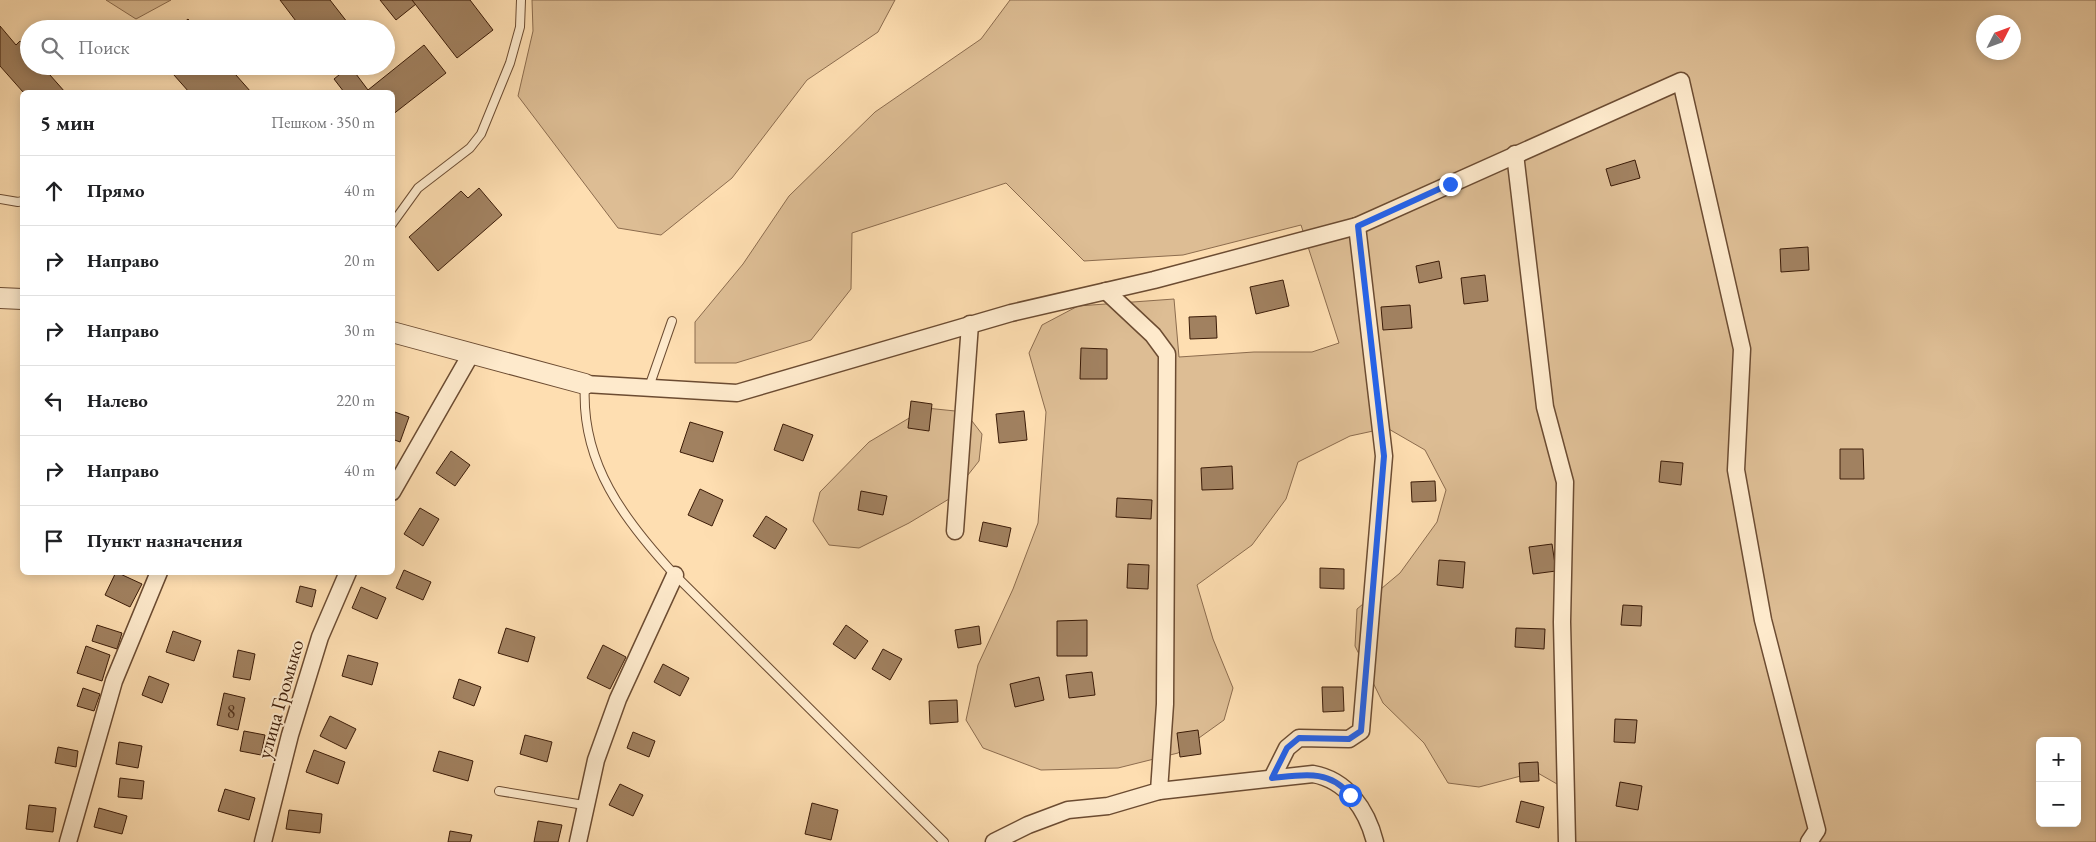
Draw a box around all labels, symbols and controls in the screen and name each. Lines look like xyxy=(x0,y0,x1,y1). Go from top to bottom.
north arrow xyxy=(1976,15,2021,60)
search box xyxy=(20,20,395,75)
icon: search xyxy=(38,34,66,62)
text: Поиск xyxy=(78,35,130,60)
text: 5 мин xyxy=(40,109,95,136)
text: Пешком · 350 m xyxy=(271,112,375,133)
route end xyxy=(1439,173,1462,196)
icon: ahead xyxy=(40,177,68,205)
text: Прямо xyxy=(87,178,145,203)
text: 40 m xyxy=(344,180,375,201)
icon: right xyxy=(40,247,68,275)
text: Направо xyxy=(87,248,159,273)
text: 20 m xyxy=(344,250,375,271)
icon: right xyxy=(40,317,68,345)
text: Направо xyxy=(87,318,159,343)
text: 30 m xyxy=(344,320,375,341)
icon: left xyxy=(40,387,68,415)
text: Налево xyxy=(87,388,148,413)
text: 220 m xyxy=(336,390,375,411)
icon: right xyxy=(40,457,68,485)
text: Направо xyxy=(87,458,159,483)
text: 40 m xyxy=(344,460,375,481)
icon: arrive xyxy=(40,527,68,555)
text: Пункт назначения xyxy=(87,528,243,553)
street label: улица Громыко xyxy=(251,636,309,762)
house number: 8 xyxy=(227,700,235,723)
map controls xyxy=(2036,737,2081,827)
button: + xyxy=(2036,737,2081,782)
button: − xyxy=(2036,782,2081,827)
route start xyxy=(1339,784,1362,807)

